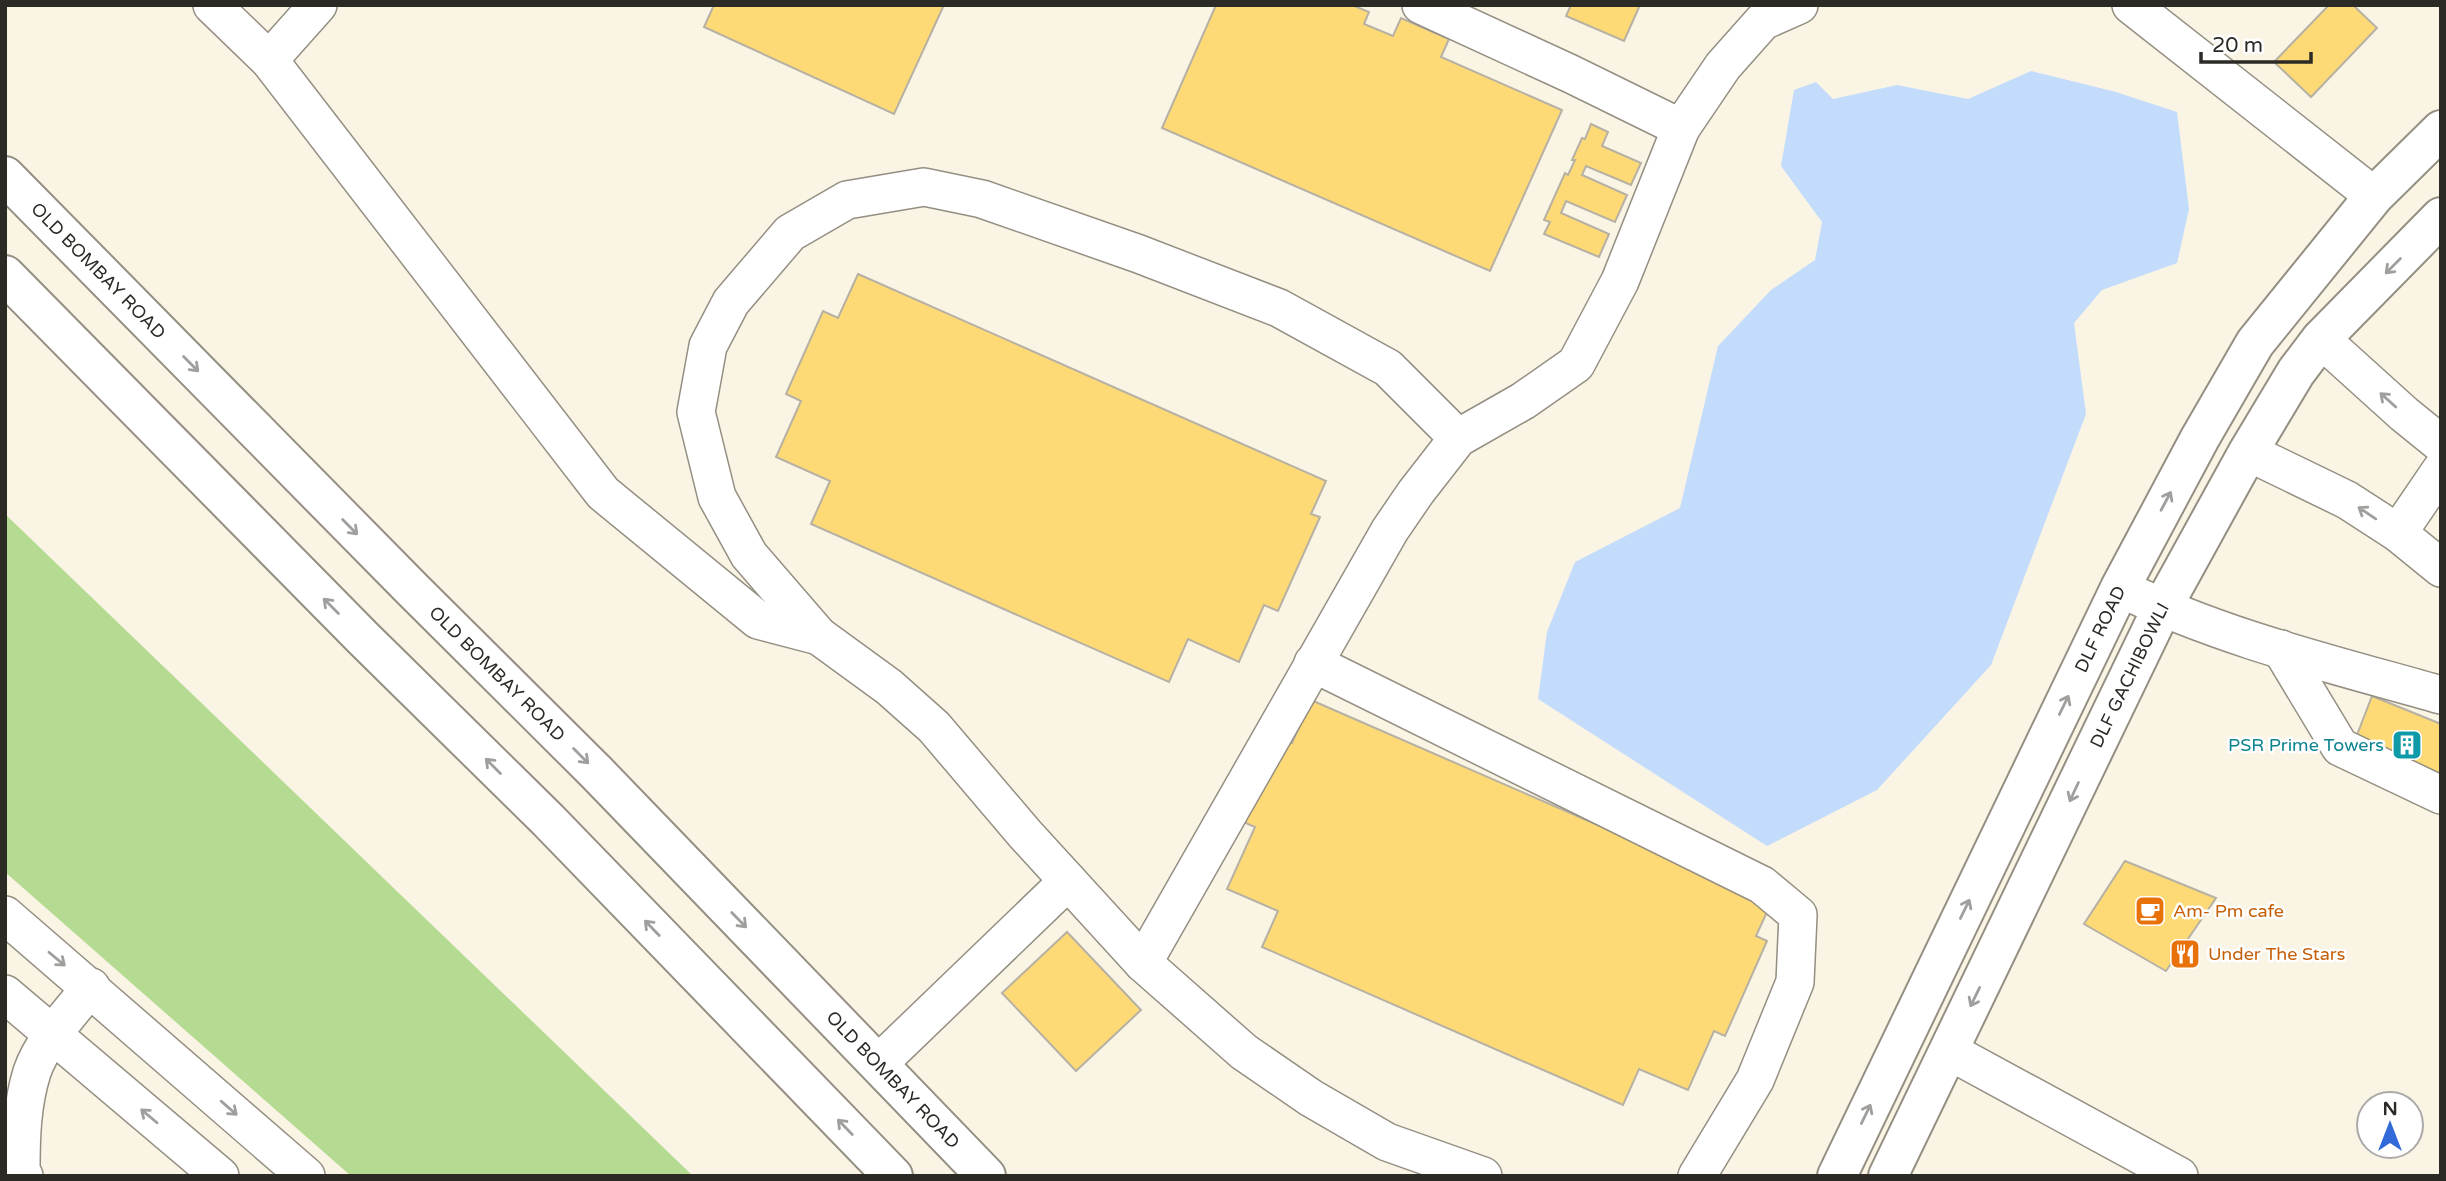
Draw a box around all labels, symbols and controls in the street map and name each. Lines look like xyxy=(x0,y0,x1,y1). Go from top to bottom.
scale bar xyxy=(2201,21,2311,65)
text: 20 m xyxy=(2212,33,2263,58)
street label: OLD BOMBAY ROAD xyxy=(26,198,170,344)
one-way arrow xyxy=(2384,257,2401,274)
one-way arrow xyxy=(182,356,199,373)
one-way arrow xyxy=(2379,392,2397,408)
one-way arrow xyxy=(2160,492,2174,512)
one-way arrow xyxy=(2357,505,2377,519)
one-way arrow xyxy=(341,518,358,535)
street label: DLF ROAD xyxy=(2070,582,2130,676)
one-way arrow xyxy=(323,598,340,615)
street label: DLF GACHIBOWLI xyxy=(2085,599,2174,751)
street label: OLD BOMBAY ROAD xyxy=(425,601,570,746)
one-way arrow xyxy=(2058,694,2071,716)
building icon: PSR Prime Towers xyxy=(2390,728,2424,762)
place label: PSR Prime Towers xyxy=(2228,734,2384,756)
one-way arrow xyxy=(572,748,589,765)
one-way arrow xyxy=(485,758,502,775)
one-way arrow xyxy=(2067,781,2080,802)
cafe icon: Am- Pm cafe xyxy=(2133,894,2167,928)
one-way arrow xyxy=(1959,899,1973,920)
place label: Am- Pm cafe xyxy=(2173,900,2284,922)
one-way arrow xyxy=(731,911,748,928)
one-way arrow xyxy=(644,920,661,937)
restaurant icon: Under The Stars xyxy=(2168,937,2202,971)
place label: Under The Stars xyxy=(2208,943,2345,965)
one-way arrow xyxy=(48,951,66,967)
one-way arrow xyxy=(1968,986,1981,1007)
street label: OLD BOMBAY ROAD xyxy=(822,1006,964,1153)
north arrow xyxy=(2355,1090,2425,1160)
text: N xyxy=(2382,1098,2398,1120)
one-way arrow xyxy=(220,1100,238,1116)
one-way arrow xyxy=(1860,1104,1874,1125)
one-way arrow xyxy=(141,1108,159,1124)
one-way arrow xyxy=(837,1119,854,1136)

